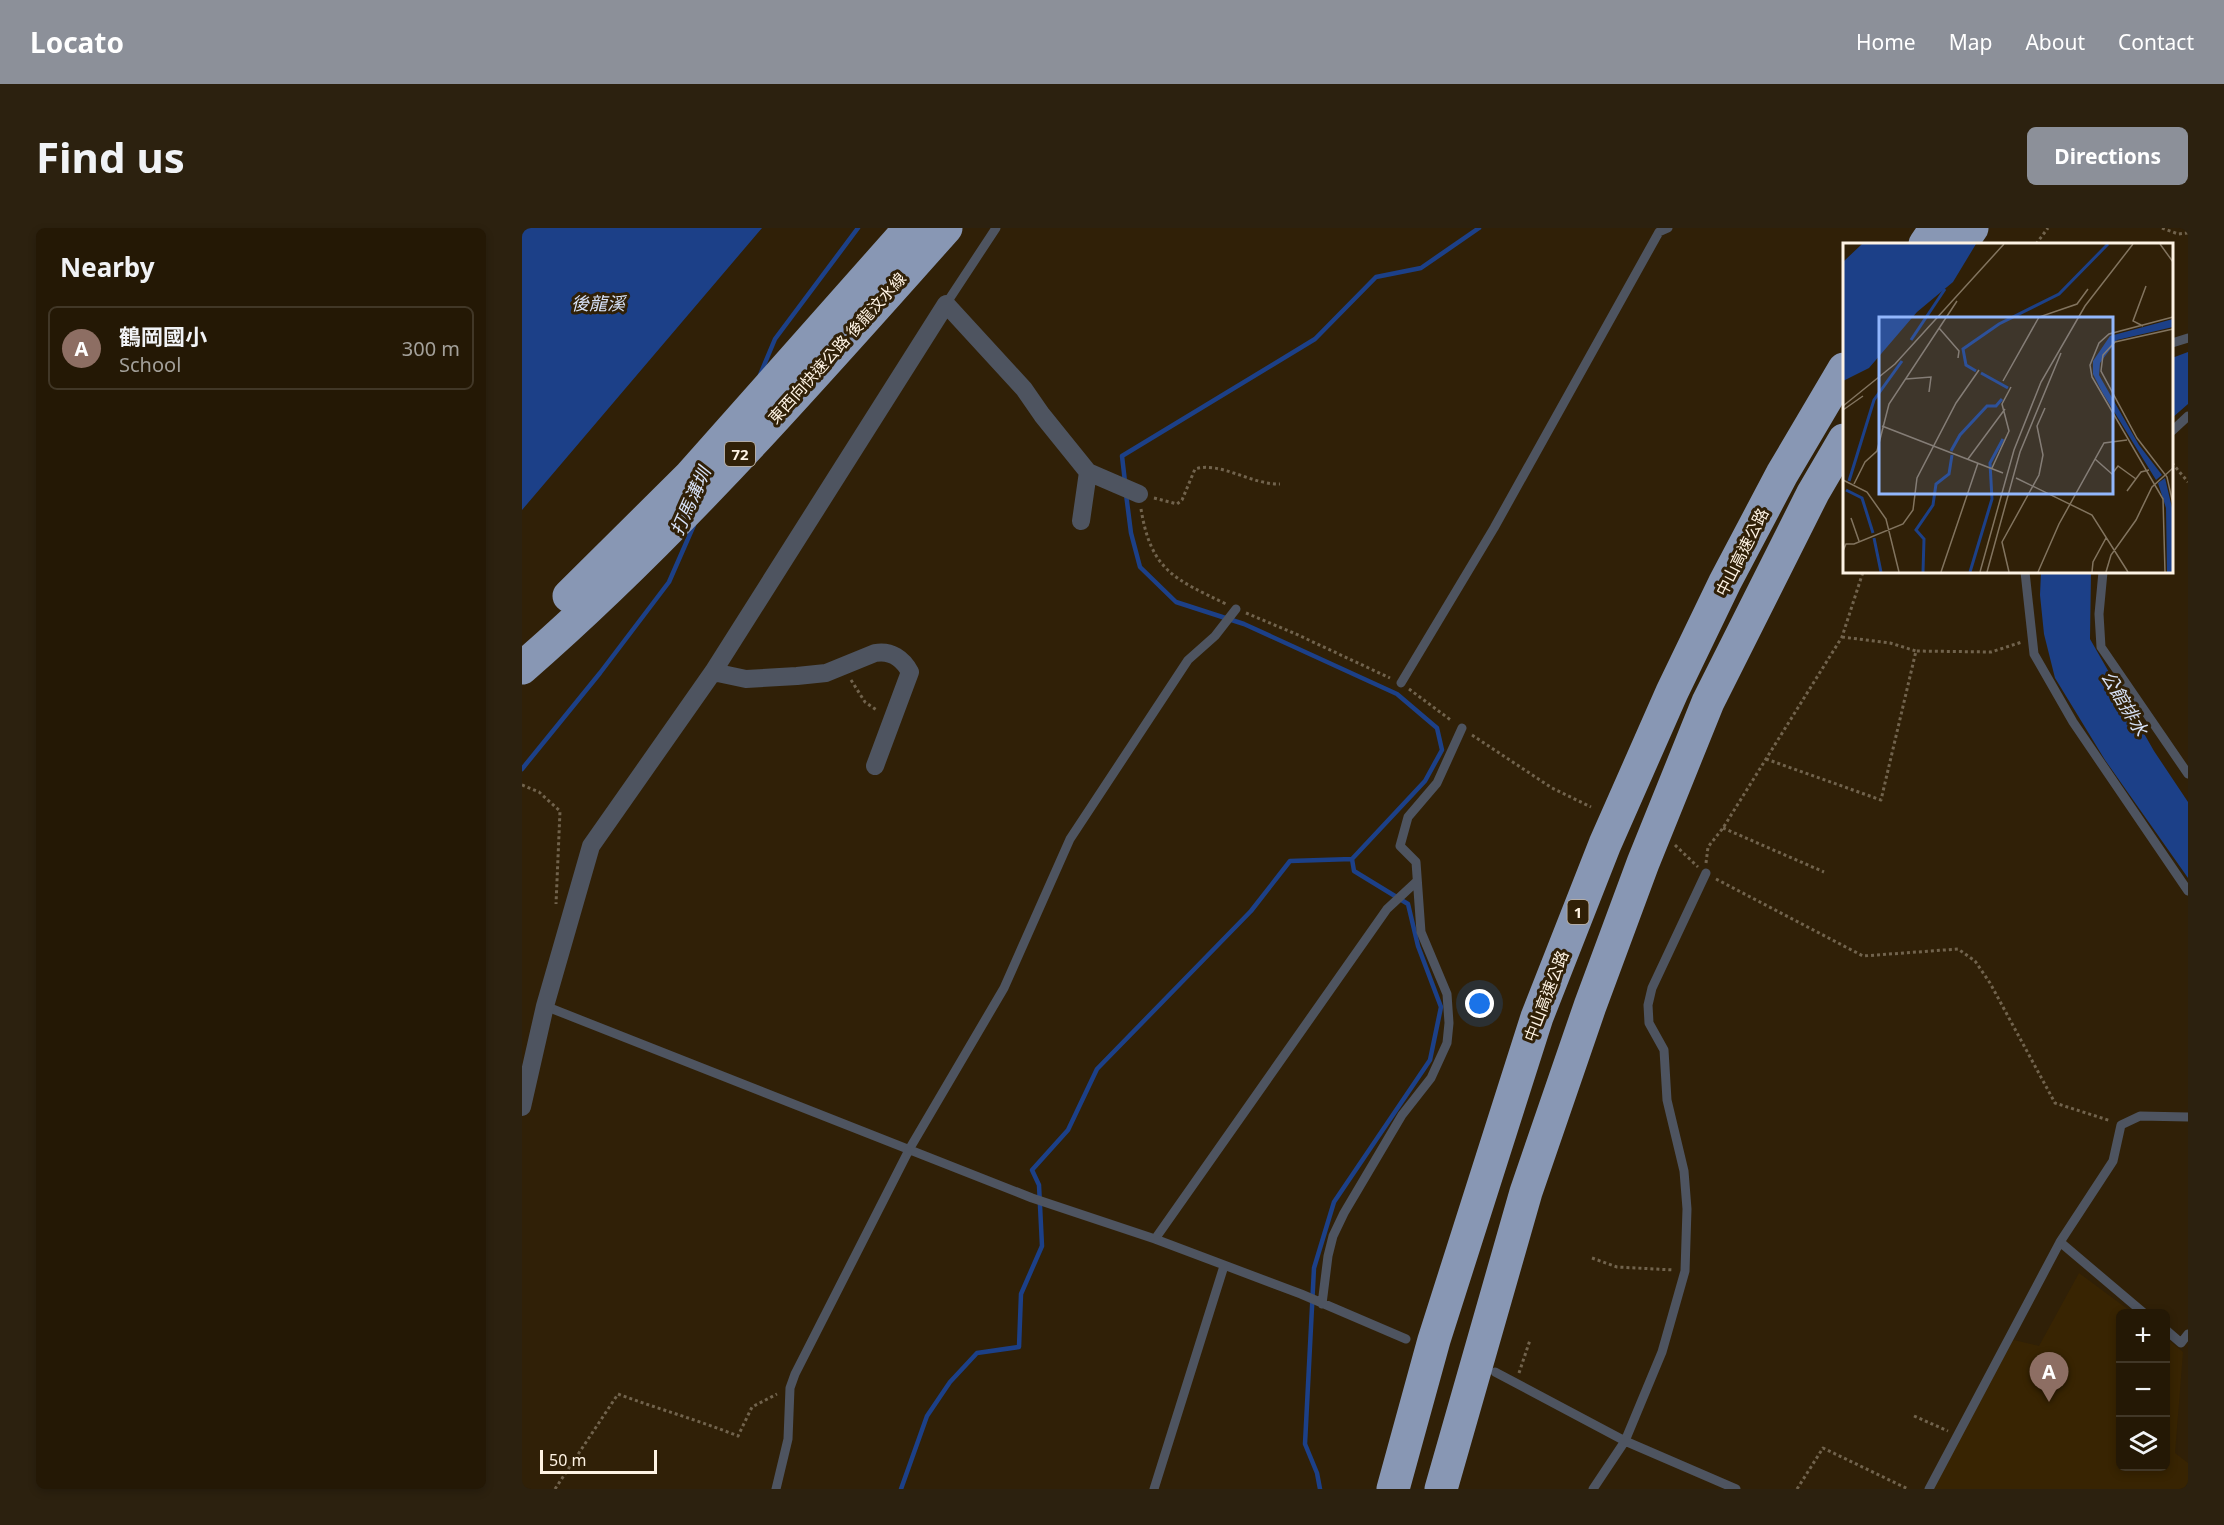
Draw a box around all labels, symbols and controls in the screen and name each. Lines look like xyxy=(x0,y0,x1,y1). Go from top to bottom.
text: Locato xyxy=(30,23,124,61)
text: Home xyxy=(1856,28,1916,56)
text: Map xyxy=(1949,28,1992,56)
text: About xyxy=(2025,28,2085,56)
text: Contact xyxy=(2118,28,2194,56)
button: Directions xyxy=(2027,127,2188,185)
text: Find us xyxy=(36,128,185,185)
inset map xyxy=(1843,243,2173,573)
text: Nearby xyxy=(60,249,155,285)
street label: 東西向快速公路 後龍汶水線 xyxy=(763,268,911,428)
water label: 後龍溪 xyxy=(571,291,628,315)
text: 鶴岡國小 xyxy=(119,321,207,351)
text: A xyxy=(75,335,88,362)
text: 300 m xyxy=(402,335,460,362)
text: School xyxy=(119,351,181,378)
road number: 72 xyxy=(725,442,755,466)
water label: 打馬溝圳 xyxy=(664,460,717,539)
street label: 中山高速公路 xyxy=(1710,504,1774,600)
water label: 公館排水 xyxy=(2096,666,2154,741)
road number: 1 xyxy=(1568,900,1588,924)
street label: 中山高速公路 xyxy=(1519,947,1573,1045)
your location xyxy=(1465,989,1494,1018)
map controls xyxy=(2116,1309,2170,1471)
button: + xyxy=(2116,1309,2170,1363)
pin: A xyxy=(2030,1352,2068,1402)
button: − xyxy=(2116,1363,2170,1417)
button: layers xyxy=(2116,1417,2170,1471)
scale bar xyxy=(540,1447,657,1474)
text: 50 m xyxy=(549,1449,586,1471)

